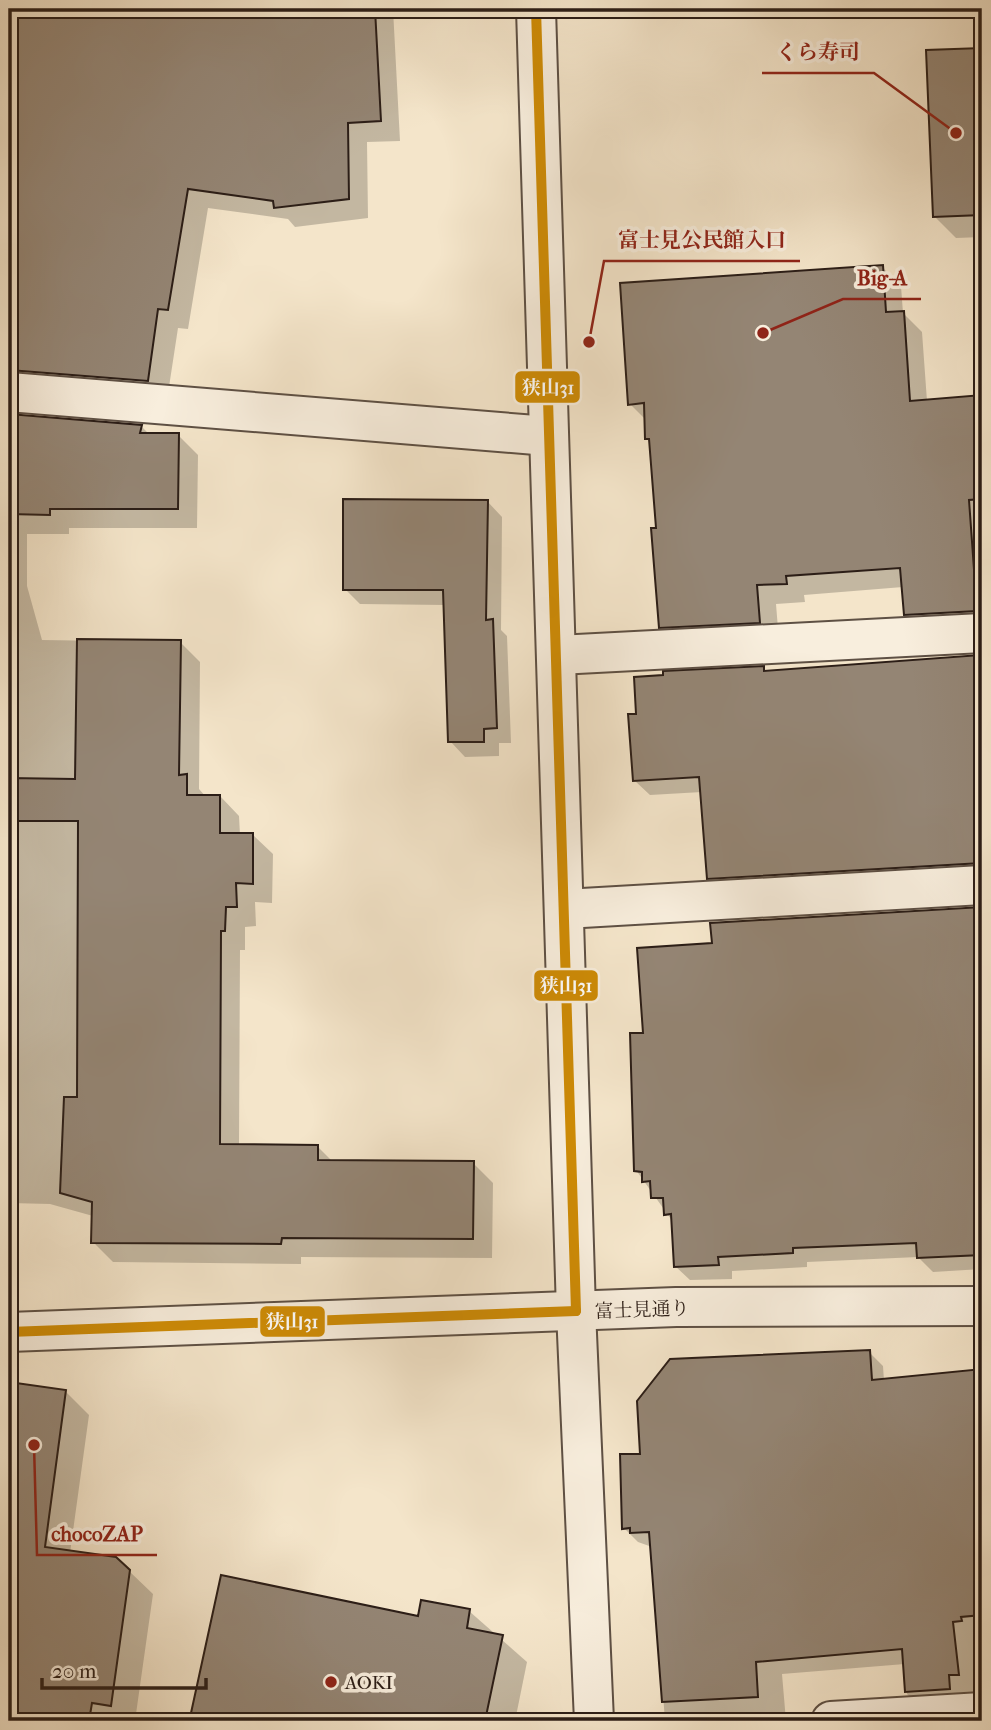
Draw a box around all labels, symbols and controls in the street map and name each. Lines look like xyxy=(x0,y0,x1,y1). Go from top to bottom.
callout: くら寿司 xyxy=(762,31,874,73)
text: くら寿司 xyxy=(776,40,860,64)
callout: 富士見公民館入口 xyxy=(604,219,800,261)
text: 富士見公民館入口 xyxy=(618,228,786,252)
callout: Big-A xyxy=(843,257,921,299)
text: Big-A xyxy=(857,266,908,290)
line badge: 狭山31 xyxy=(514,370,581,404)
text: 狭山31 xyxy=(522,377,574,399)
line badge: 狭山31 xyxy=(533,969,599,1002)
text: 狭山31 xyxy=(540,975,592,997)
street label: 富士見通り xyxy=(594,1297,690,1323)
line badge: 狭山31 xyxy=(259,1305,326,1338)
text: 狭山31 xyxy=(266,1311,318,1333)
callout: chocoZAP xyxy=(37,1513,157,1555)
text: chocoZAP xyxy=(51,1522,143,1546)
scale bar xyxy=(42,1646,206,1690)
text: 20 m xyxy=(52,1659,97,1683)
place label: AOKI xyxy=(344,1672,393,1694)
marker: AOKI xyxy=(323,1674,339,1690)

